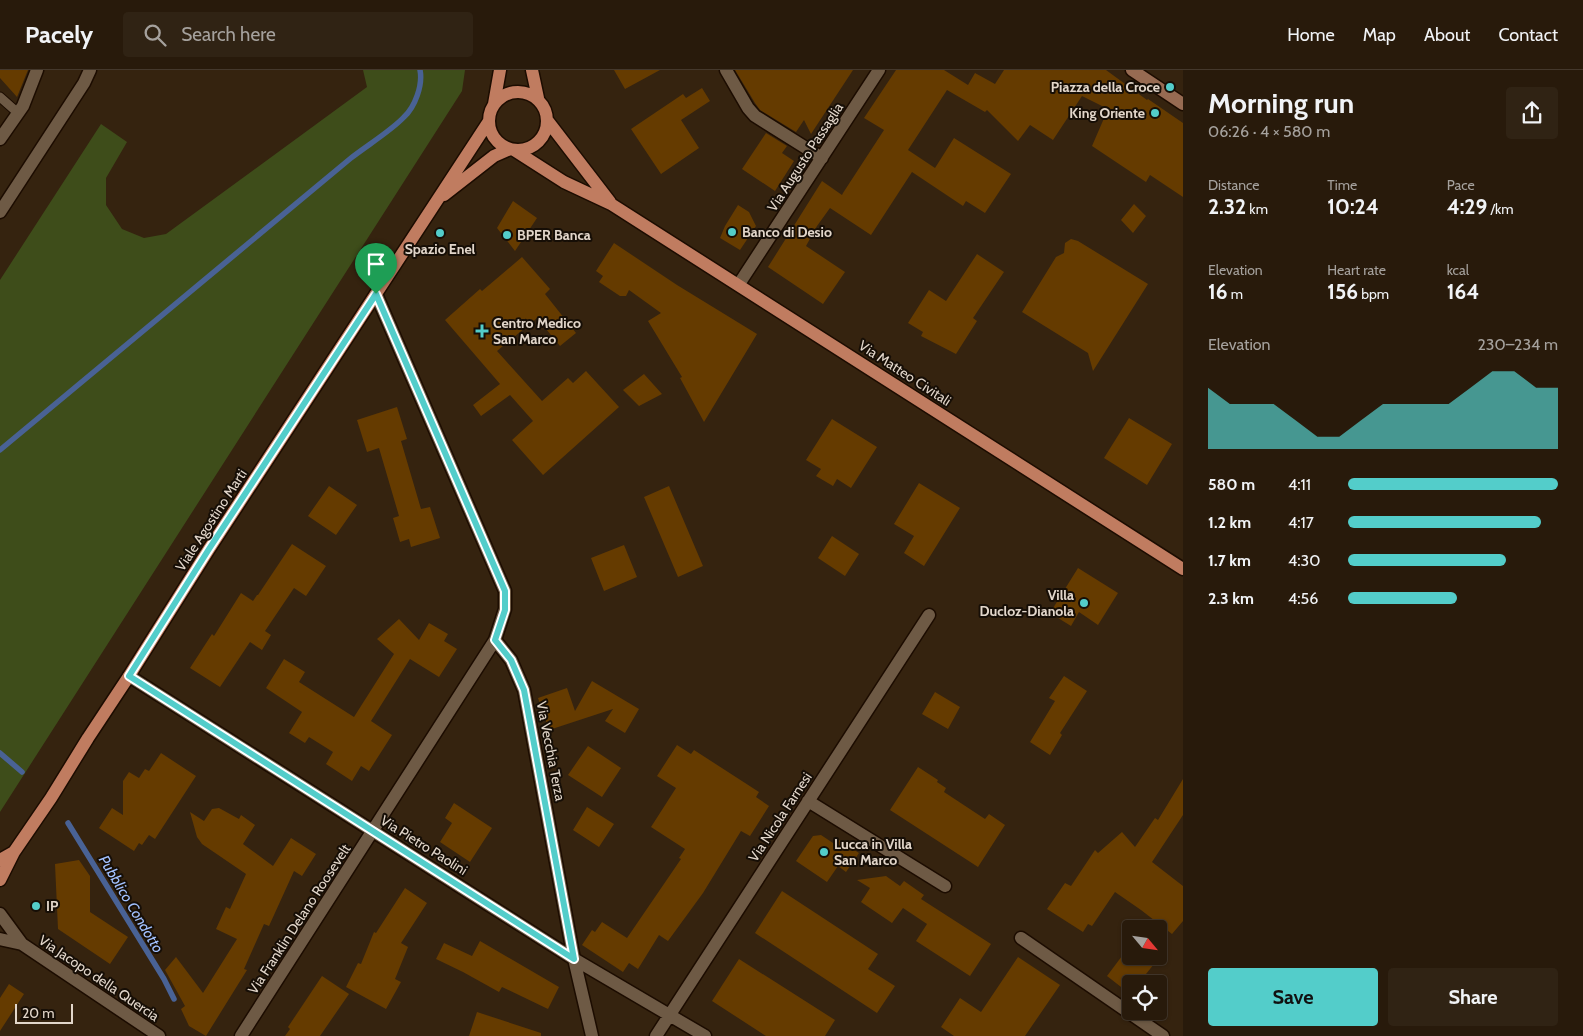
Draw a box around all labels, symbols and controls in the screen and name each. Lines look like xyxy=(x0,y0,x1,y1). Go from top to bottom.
search box xyxy=(123,12,473,57)
text: Pacely xyxy=(25,20,93,49)
icon: search xyxy=(141,21,169,49)
text: Search here xyxy=(181,23,276,46)
text: Home xyxy=(1287,24,1335,46)
text: Map xyxy=(1363,24,1396,46)
text: About xyxy=(1424,24,1470,46)
text: Contact xyxy=(1498,24,1558,46)
place label: Piazza della Croce xyxy=(1051,78,1160,96)
marker: Piazza della Croce xyxy=(1164,81,1176,93)
text: Morning run xyxy=(1208,86,1354,120)
button: share xyxy=(1506,87,1558,139)
street label: Via Augusto Passaglia xyxy=(763,99,847,215)
place label: King Oriente xyxy=(1069,104,1145,122)
marker: King Oriente xyxy=(1149,107,1161,119)
text: 06:26 · 4 × 580 m xyxy=(1208,122,1330,141)
text: Distance xyxy=(1208,176,1260,194)
text: Time xyxy=(1327,176,1357,194)
text: Pace xyxy=(1447,176,1475,194)
text: 2.32 xyxy=(1208,194,1246,219)
text: 10:24 xyxy=(1327,194,1379,219)
text: 4:29 xyxy=(1447,194,1487,219)
text: km xyxy=(1246,200,1268,218)
text: /km xyxy=(1487,200,1514,218)
place label: Banco di Desio xyxy=(742,223,832,241)
place label: BPER Banca xyxy=(517,226,591,244)
marker: Banco di Desio xyxy=(726,226,738,238)
marker: Spazio Enel xyxy=(434,227,446,239)
marker: BPER Banca xyxy=(501,229,513,241)
place label: Spazio Enel xyxy=(405,240,476,258)
pin xyxy=(355,243,397,294)
icon: arrive xyxy=(362,250,390,278)
text: Elevation xyxy=(1208,261,1263,279)
text: Heart rate xyxy=(1327,261,1386,279)
text: kcal xyxy=(1447,261,1469,279)
text: 16 xyxy=(1208,279,1228,304)
text: 156 xyxy=(1327,279,1358,304)
text: 164 xyxy=(1447,279,1479,304)
text: m xyxy=(1228,285,1243,303)
text: bpm xyxy=(1358,285,1389,303)
place label: Centro Medico San Marco xyxy=(493,314,581,348)
marker: Centro Medico San Marco xyxy=(475,324,489,338)
text: Elevation xyxy=(1208,335,1271,354)
text: 230–234 m xyxy=(1477,335,1558,354)
street label: Via Matteo Civitali xyxy=(855,336,955,410)
street label: Viale Agostino Marti xyxy=(171,466,251,574)
text: 580 m xyxy=(1208,475,1255,494)
text: 4:11 xyxy=(1288,475,1311,494)
text: 1.2 km xyxy=(1208,513,1251,532)
text: 4:17 xyxy=(1288,513,1314,532)
text: 1.7 km xyxy=(1208,551,1251,570)
text: 4:30 xyxy=(1288,551,1320,570)
place label: Villa Ducloz-Dianola xyxy=(979,586,1074,620)
text: 2.3 km xyxy=(1208,589,1254,608)
text: 4:56 xyxy=(1288,589,1318,608)
marker: Villa Ducloz-Dianola xyxy=(1078,597,1090,609)
street label: Via Vecchia Terza xyxy=(533,700,570,803)
street label: Via Nicola Farnesi xyxy=(744,769,816,865)
street label: Via Pietro Paolini xyxy=(377,811,471,879)
place label: Lucca in Villa San Marco xyxy=(834,835,912,869)
street label: Via Franklin Delano Roosevelt xyxy=(244,840,354,997)
marker: Lucca in Villa San Marco xyxy=(818,846,830,858)
water label: Pubblico Condotto xyxy=(95,852,167,956)
place label: IP xyxy=(46,897,59,915)
marker: IP xyxy=(30,900,42,912)
north arrow xyxy=(1122,920,1168,965)
map controls xyxy=(1122,920,1167,1020)
street label: Via Jacopo della Quercia xyxy=(35,931,163,1025)
button: Save xyxy=(1208,968,1378,1026)
button: Share xyxy=(1388,968,1558,1026)
button: locate xyxy=(1122,975,1167,1020)
scale bar xyxy=(15,1001,72,1024)
text: 20 m xyxy=(22,1004,55,1022)

